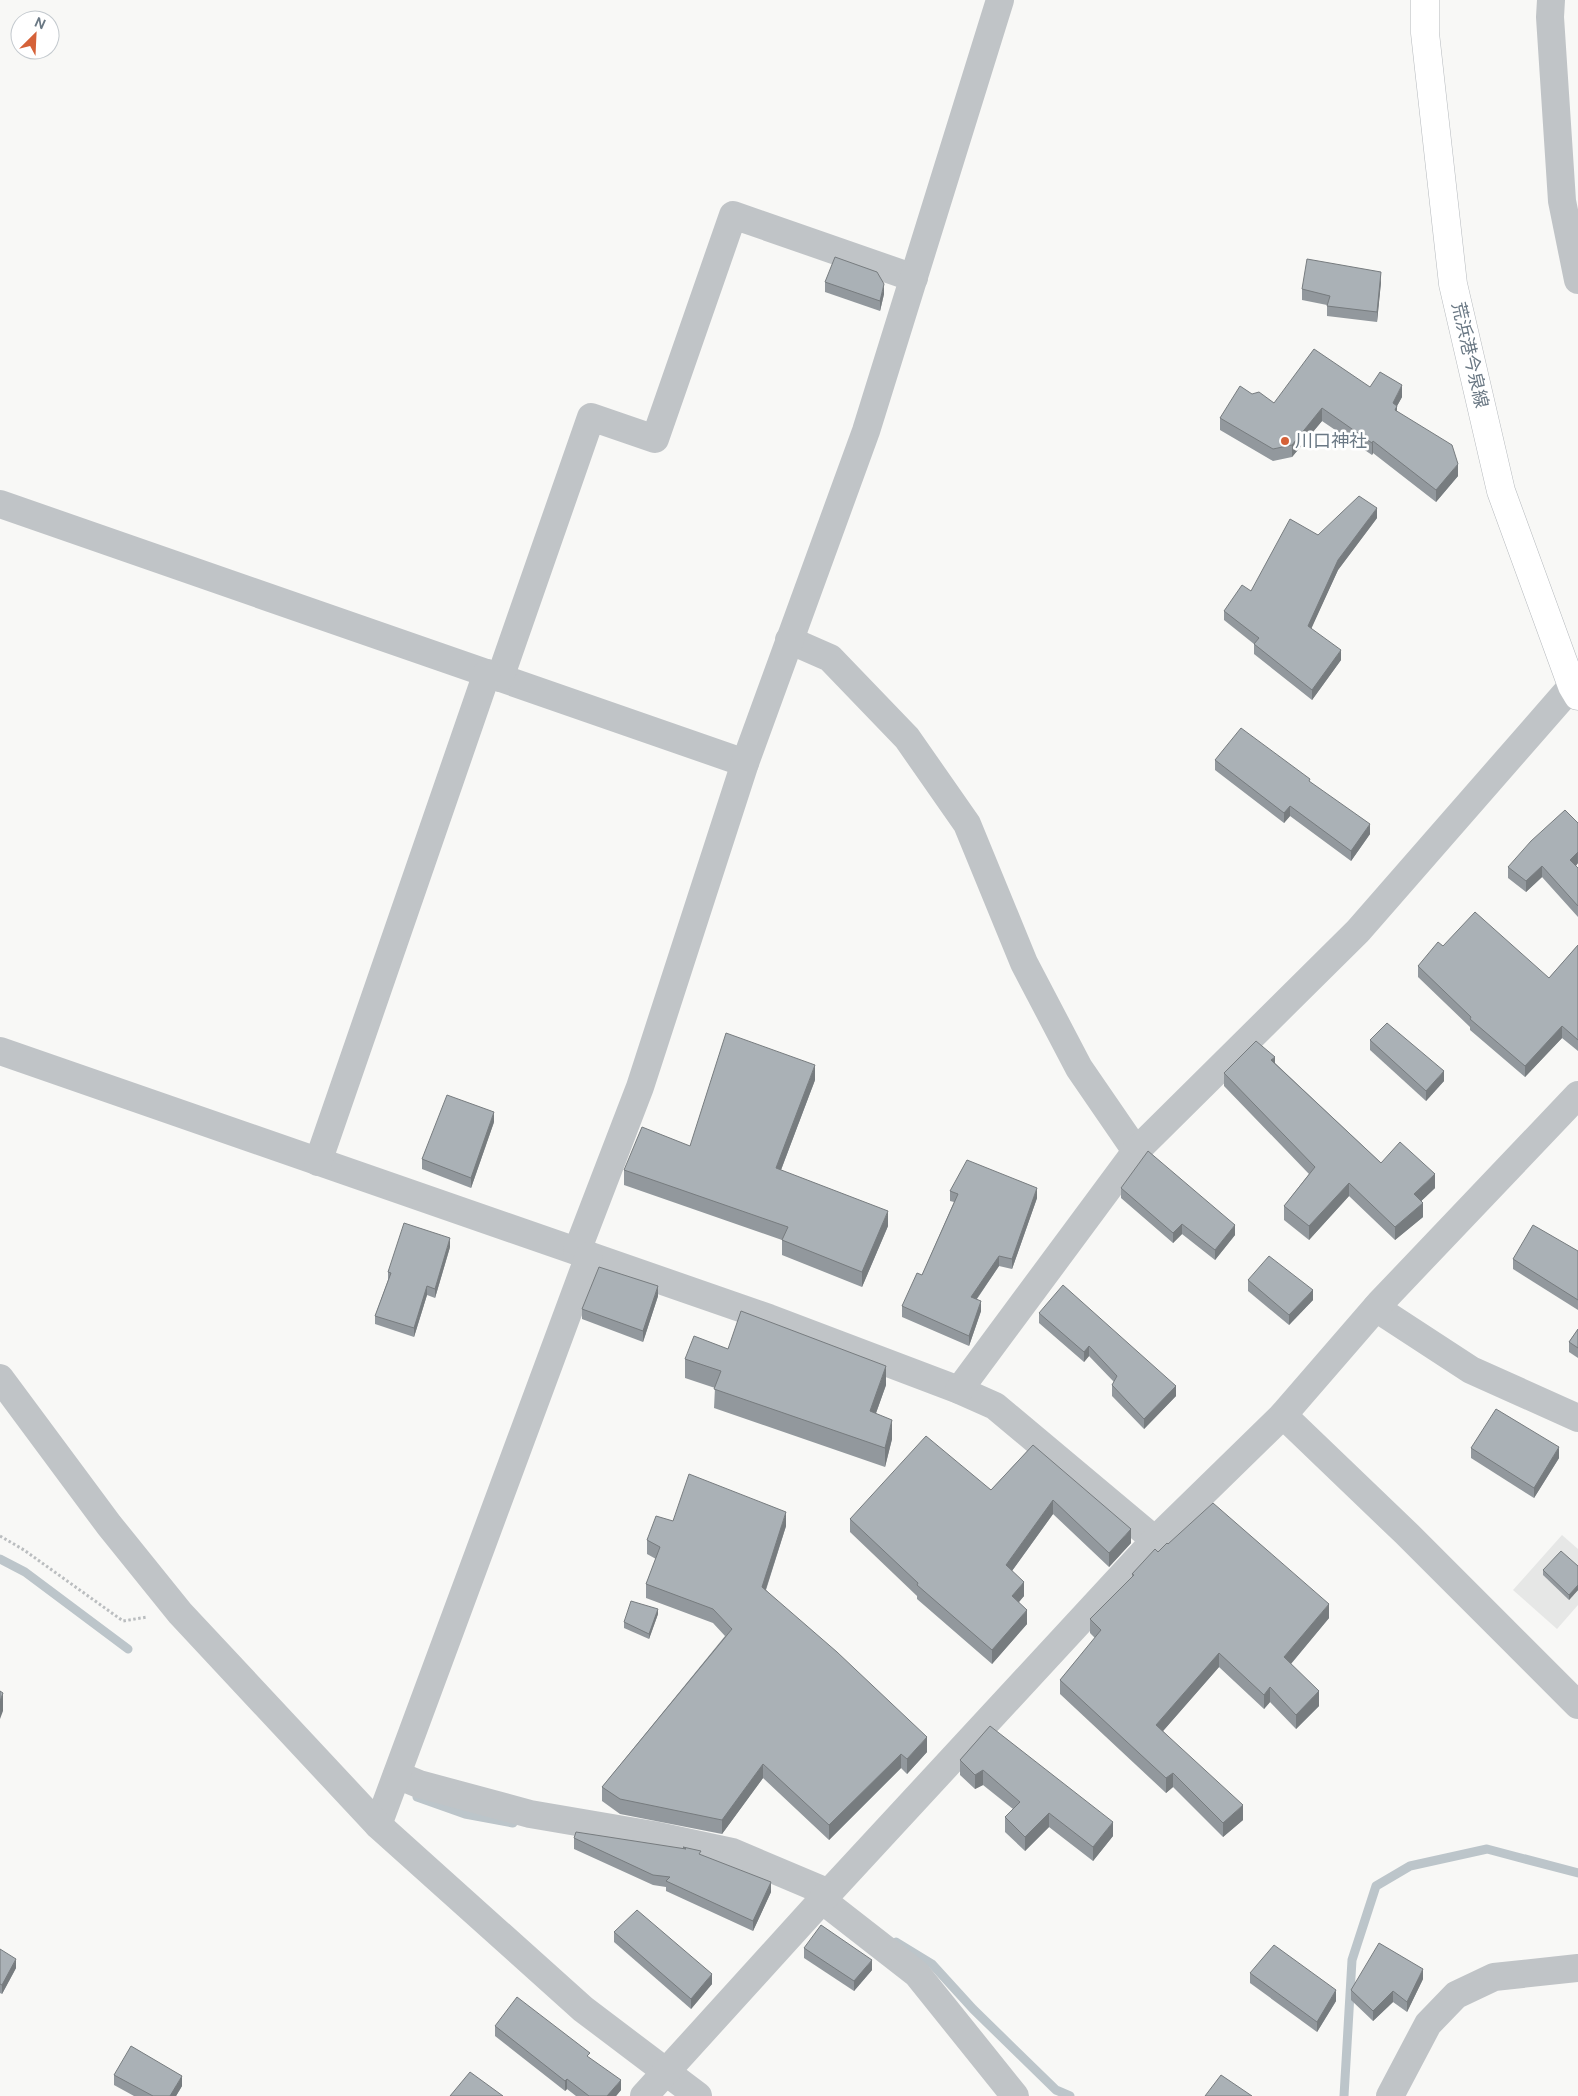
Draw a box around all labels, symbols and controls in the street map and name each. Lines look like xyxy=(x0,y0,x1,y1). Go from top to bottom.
north arrow xyxy=(10,10,60,60)
text: N xyxy=(32,13,49,33)
street label: 荒浜港今泉線 xyxy=(1446,300,1494,410)
place label: 川口神社 xyxy=(1295,429,1367,453)
marker: 川口神社 xyxy=(1279,435,1291,447)

